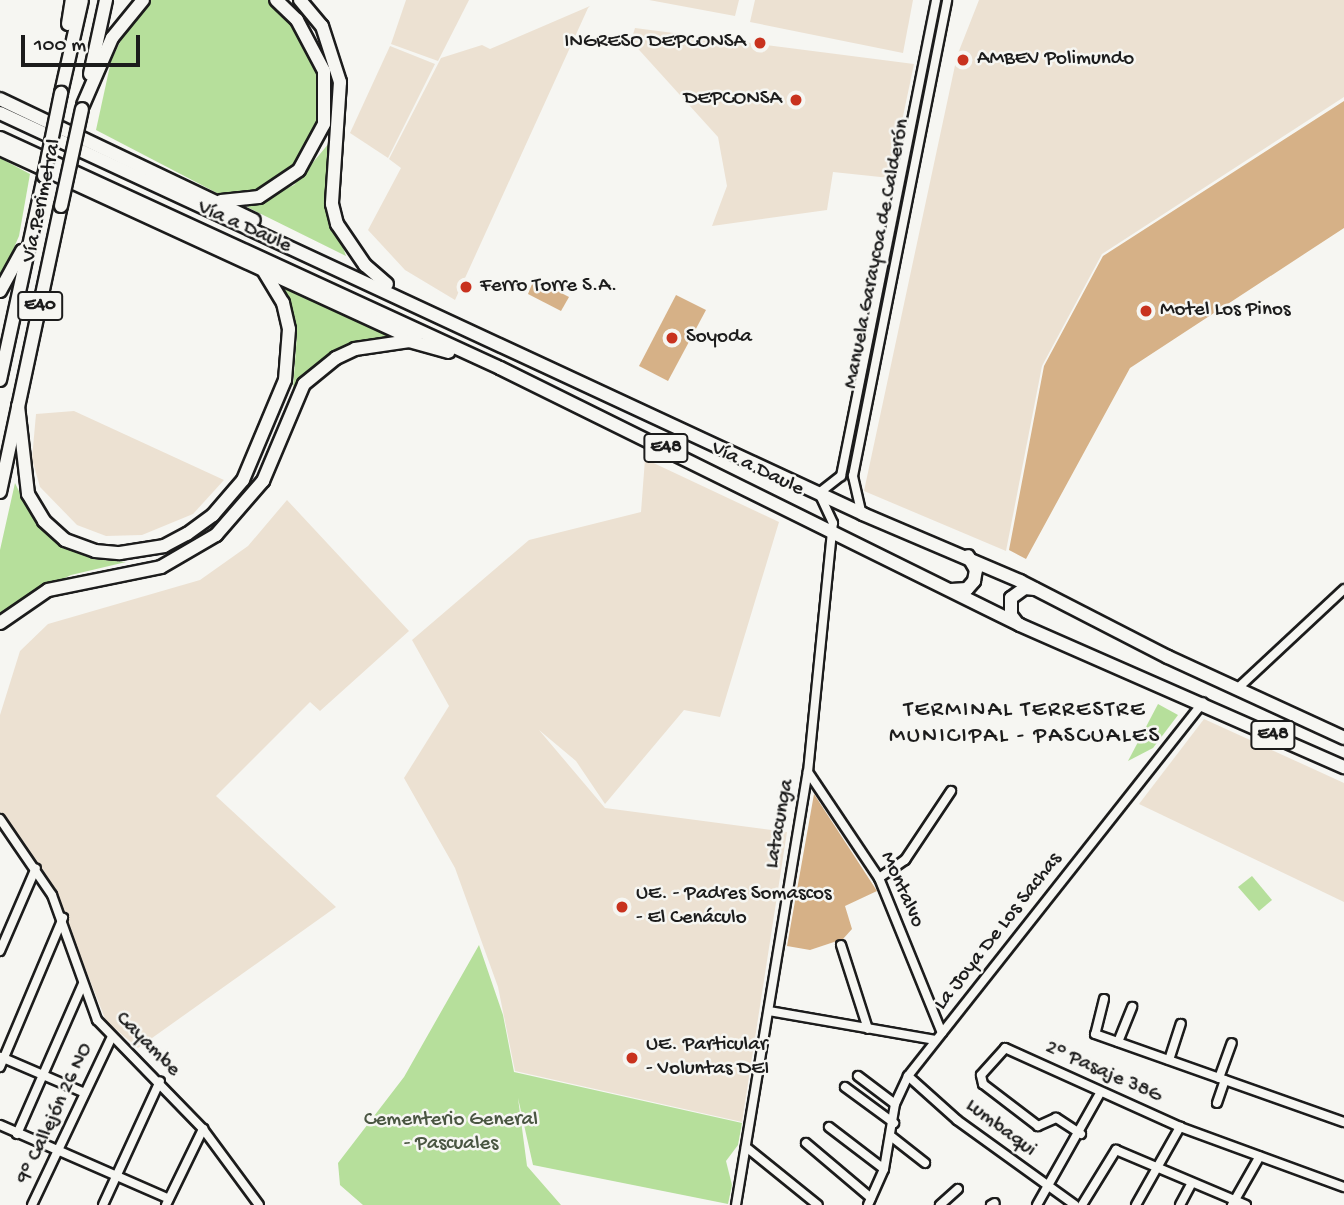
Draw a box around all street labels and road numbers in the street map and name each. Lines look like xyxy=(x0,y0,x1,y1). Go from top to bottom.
street label: Manuela Garaycoa de Calderón xyxy=(839,117,917,391)
street label: Vía Perimetral xyxy=(18,137,68,265)
street label: Vía a Daule xyxy=(193,196,295,260)
road number: E40 xyxy=(16,290,64,322)
road number: E48 xyxy=(643,432,689,463)
street label: Vía a Daule xyxy=(706,437,808,503)
road number: E48 xyxy=(1250,720,1296,750)
street label: Latacunga xyxy=(761,777,801,871)
street label: Montalvo xyxy=(873,848,929,932)
street label: La Joya De Los Sachas xyxy=(930,848,1068,1016)
street label: Cayambe xyxy=(109,1007,185,1083)
street label: 2° Pasaje 38G xyxy=(1041,1036,1165,1110)
street label: 9° Callejón 26 NO xyxy=(12,1040,100,1188)
street label: Lumbaqui xyxy=(960,1094,1040,1164)

